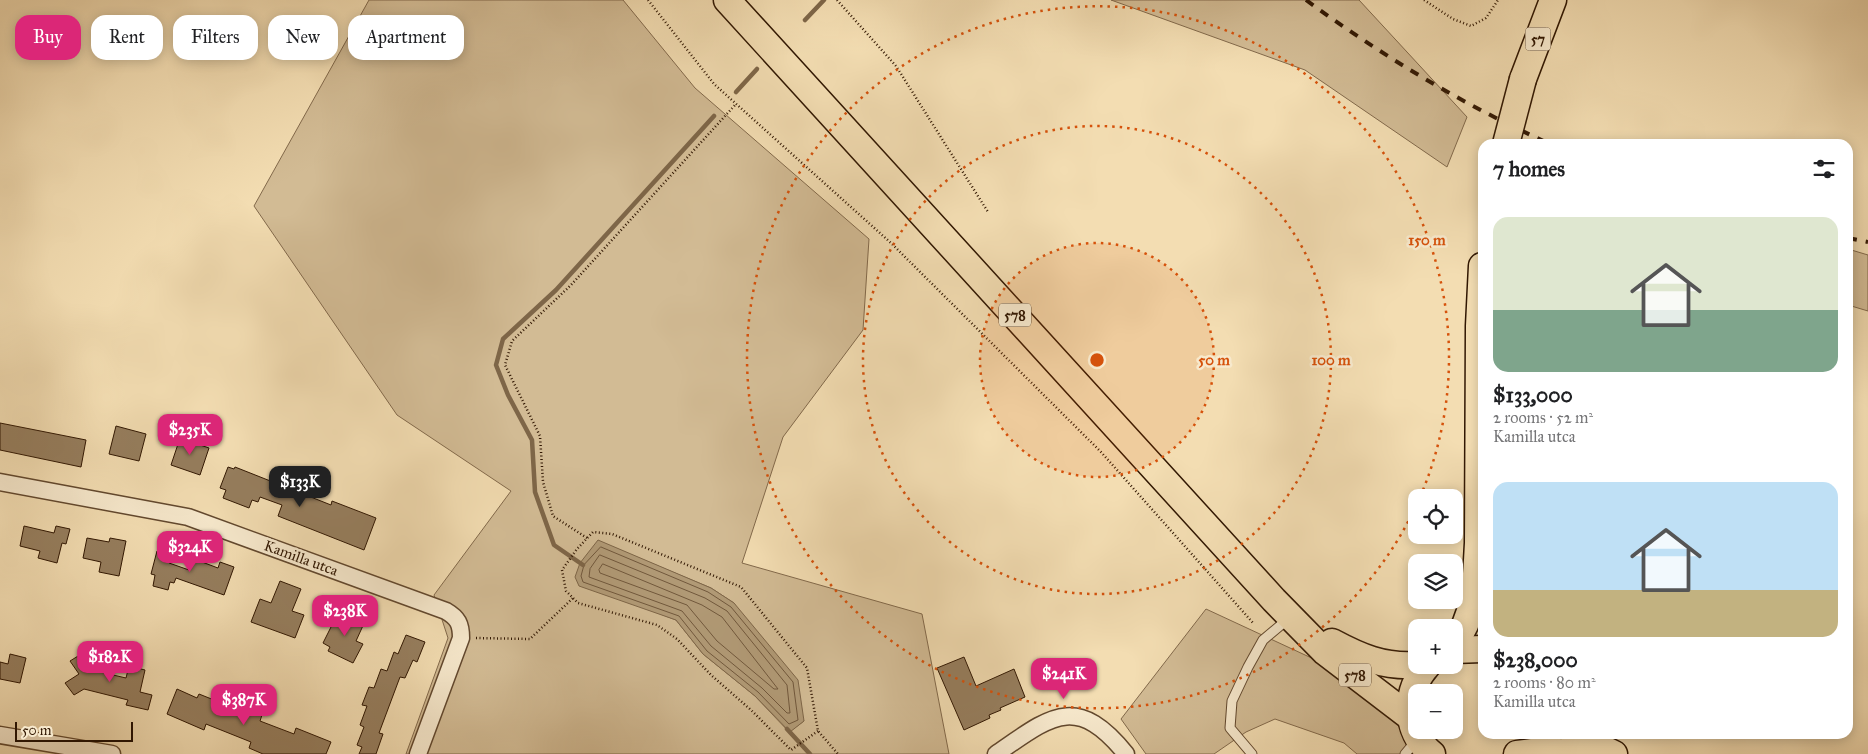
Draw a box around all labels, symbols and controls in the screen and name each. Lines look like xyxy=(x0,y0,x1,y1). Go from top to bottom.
chip: Buy xyxy=(15,15,81,60)
chip: Rent xyxy=(91,15,163,60)
chip: Filters xyxy=(173,15,258,60)
chip: New xyxy=(268,15,338,60)
chip: Apartment xyxy=(348,15,464,60)
road number: 57 xyxy=(1526,28,1550,50)
icon: filters xyxy=(1810,155,1838,183)
text: 7 homes xyxy=(1493,156,1565,182)
text: 150 m xyxy=(1408,231,1446,249)
icon: home xyxy=(1621,250,1711,340)
road number: 578 xyxy=(999,304,1031,326)
centre of rings xyxy=(1088,351,1106,369)
text: 50 m xyxy=(1198,351,1230,369)
text: 100 m xyxy=(1311,351,1351,369)
text: $133,000 xyxy=(1493,382,1573,408)
text: 2 rooms · 52 m² xyxy=(1493,408,1593,427)
pin: $235K xyxy=(155,414,225,456)
text: $235K xyxy=(169,420,211,439)
text: Kamilla utca xyxy=(1493,427,1576,446)
pin: $133K xyxy=(265,466,335,508)
text: $133K xyxy=(280,472,320,491)
map controls xyxy=(1408,489,1463,739)
button: locate xyxy=(1408,489,1463,544)
icon: home xyxy=(1621,515,1711,605)
pin: $324K xyxy=(155,530,225,573)
street label: Kamilla utca xyxy=(262,536,341,580)
text: $324K xyxy=(168,537,212,556)
button: layers xyxy=(1408,554,1463,609)
pin: $238K xyxy=(310,594,380,637)
text: $238K xyxy=(323,601,367,620)
button: + xyxy=(1408,619,1463,674)
pin: $182K xyxy=(75,640,145,683)
text: $182K xyxy=(88,647,132,666)
text: $238,000 xyxy=(1493,647,1578,673)
pin: $241K xyxy=(1029,658,1099,700)
text: $241K xyxy=(1042,664,1086,683)
road number: 578 xyxy=(1339,664,1371,686)
text: 2 rooms · 80 m² xyxy=(1493,673,1596,692)
pin: $387K xyxy=(209,684,279,726)
button: − xyxy=(1408,684,1463,739)
text: $387K xyxy=(222,690,266,709)
text: Kamilla utca xyxy=(1493,692,1576,711)
scale bar xyxy=(15,719,132,742)
text: 50 m xyxy=(22,722,51,739)

